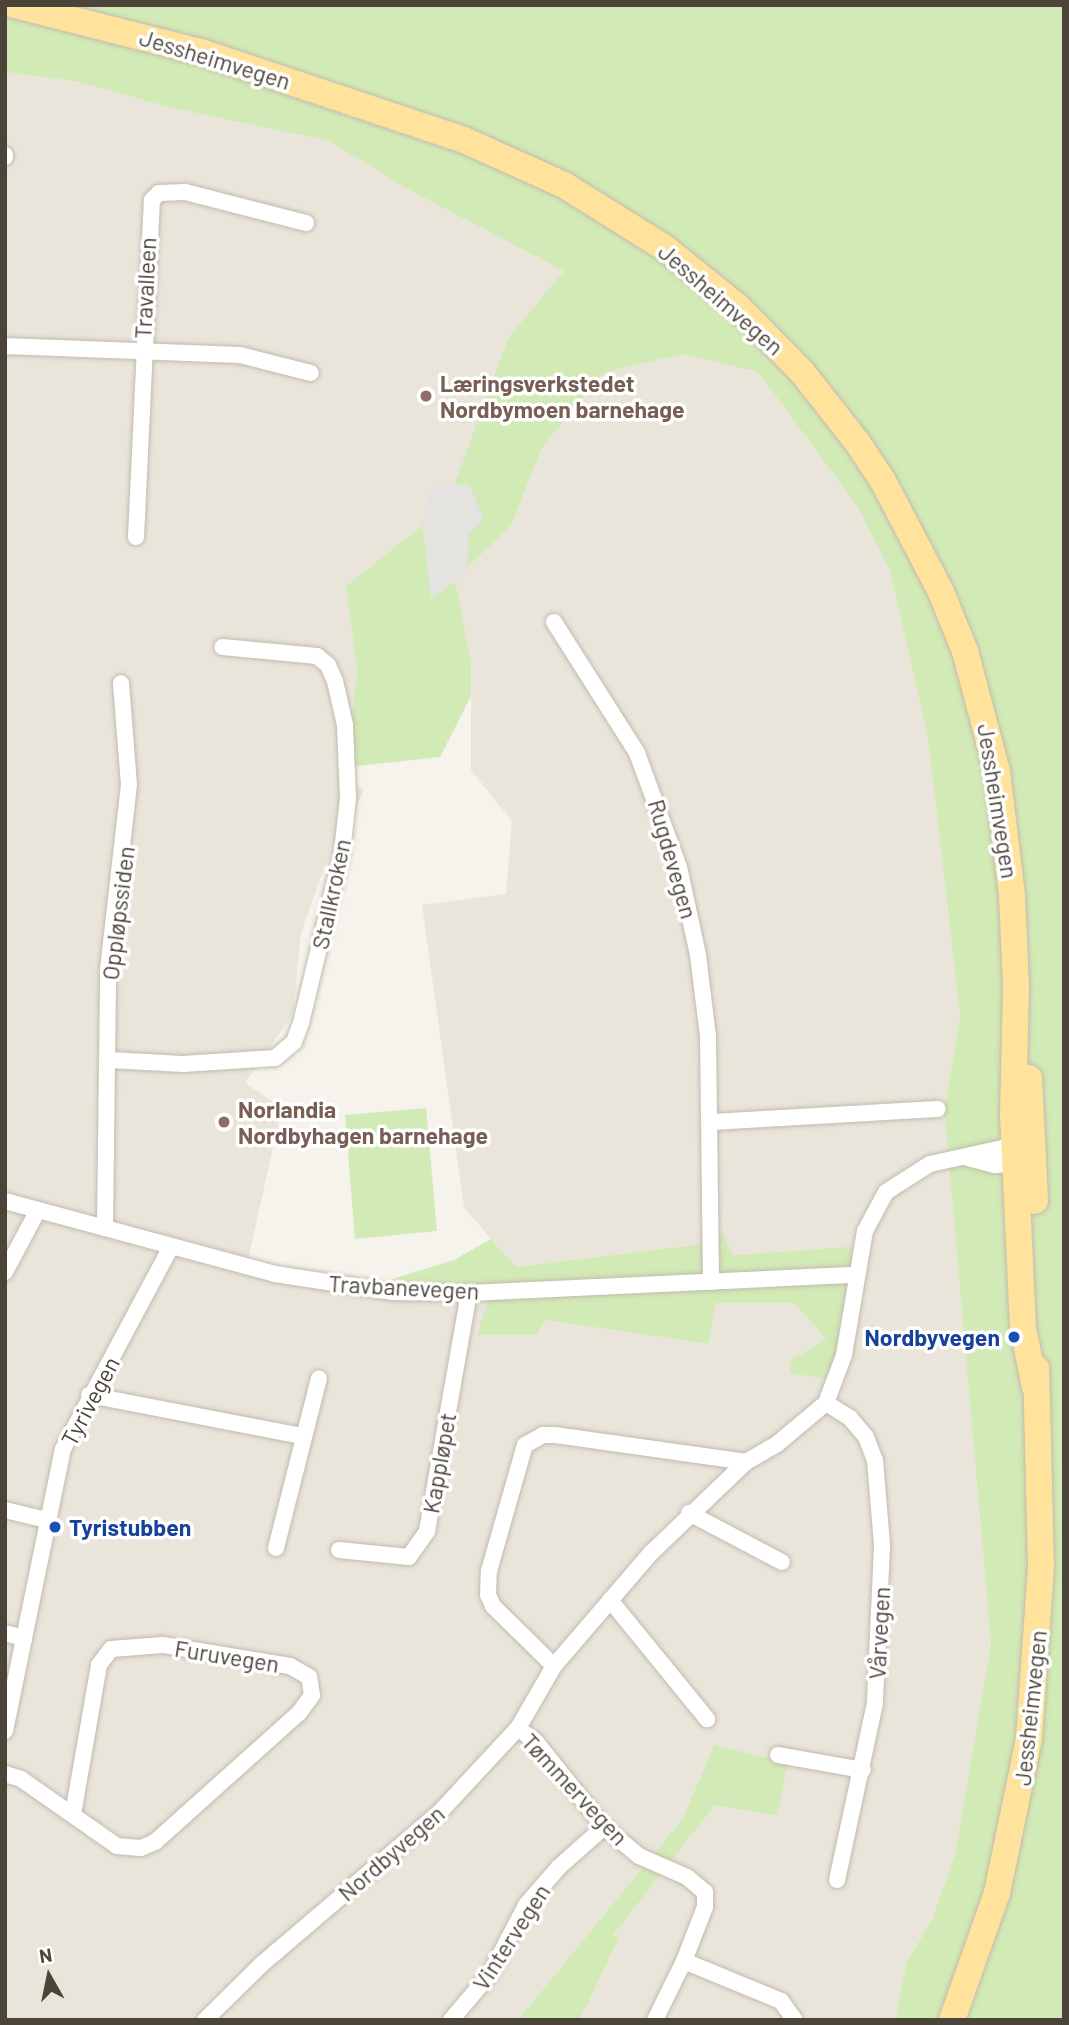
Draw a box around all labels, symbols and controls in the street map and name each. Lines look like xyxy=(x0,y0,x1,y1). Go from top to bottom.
street label: Jessheimvegen xyxy=(136,23,294,95)
street label: Travalleen xyxy=(129,236,161,340)
street label: Jessheimvegen xyxy=(653,237,789,361)
place label: Læringsverkstedet Nordbymoen barnehage xyxy=(440,369,685,423)
marker: Læringsverkstedet Nordbymoen barnehage xyxy=(418,388,434,404)
street label: Jessheimvegen xyxy=(972,722,1024,880)
street label: Rugdevegen xyxy=(643,796,703,922)
street label: Stallkroken xyxy=(306,836,356,952)
street label: Oppløpssiden xyxy=(96,844,140,982)
place label: Norlandia Nordbyhagen barnehage xyxy=(238,1095,488,1149)
marker: Norlandia Nordbyhagen barnehage xyxy=(216,1114,232,1130)
street label: Travbanevegen xyxy=(328,1269,480,1305)
place label: Nordbyvegen xyxy=(865,1323,1000,1351)
marker: Nordbyvegen xyxy=(1006,1329,1022,1345)
street label: Tyrivegen xyxy=(55,1352,125,1450)
street label: Kappløpet xyxy=(417,1411,461,1515)
place label: Tyristubben xyxy=(69,1513,191,1541)
marker: Tyristubben xyxy=(47,1519,63,1535)
street label: Vårvegen xyxy=(863,1586,895,1680)
street label: Jessheimvegen xyxy=(1008,1629,1052,1787)
street label: Furuvegen xyxy=(173,1634,281,1678)
street label: Tømmervegen xyxy=(516,1727,634,1851)
street label: Nordbyvegen xyxy=(332,1799,450,1907)
street label: Vintervegen xyxy=(467,1879,555,1995)
north arrow xyxy=(14,1941,84,2011)
text: N xyxy=(38,1942,54,1967)

